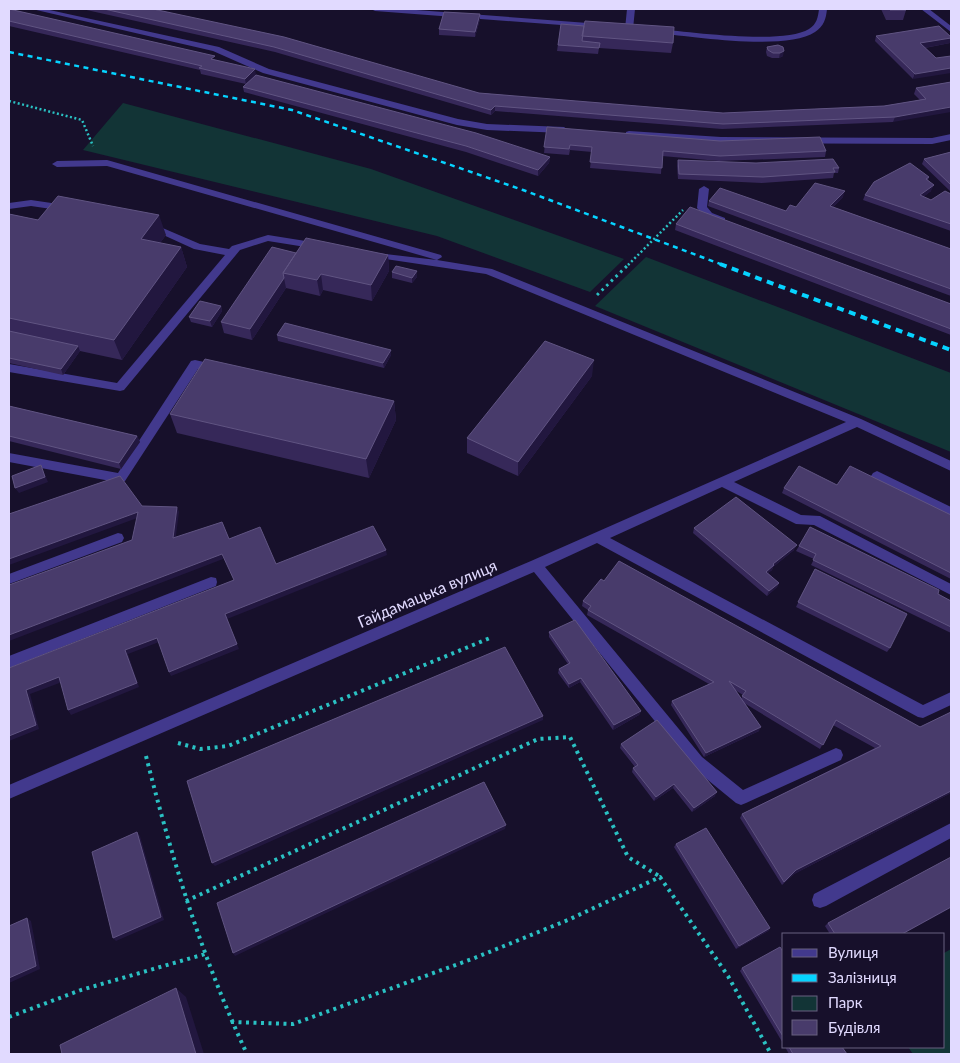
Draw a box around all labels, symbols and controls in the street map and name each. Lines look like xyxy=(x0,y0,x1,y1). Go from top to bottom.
street label: Гайдамацька вулиця xyxy=(354,555,500,631)
legend xyxy=(782,933,945,1048)
text: Вулиця xyxy=(828,943,878,961)
text: Залізниця xyxy=(828,968,897,986)
text: Парк xyxy=(828,993,863,1011)
text: Будівля xyxy=(828,1018,880,1036)

